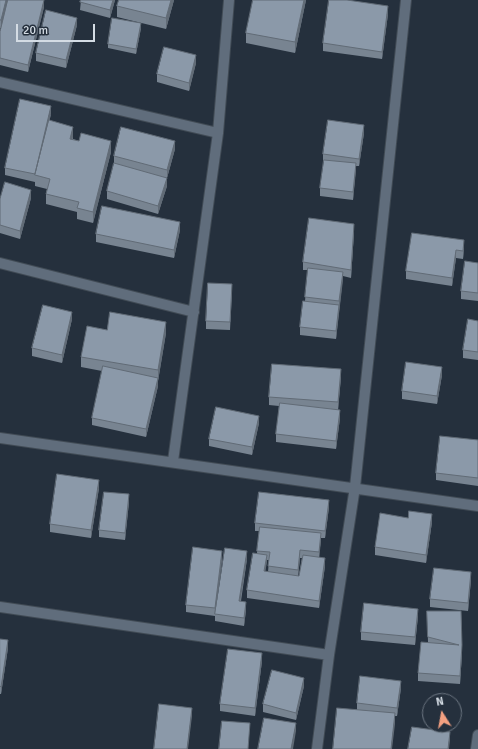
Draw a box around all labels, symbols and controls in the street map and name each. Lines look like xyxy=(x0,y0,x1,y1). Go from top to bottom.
scale bar xyxy=(18,16,97,42)
text: 20 m xyxy=(23,23,48,38)
north arrow xyxy=(422,693,462,733)
text: N xyxy=(435,695,445,709)

